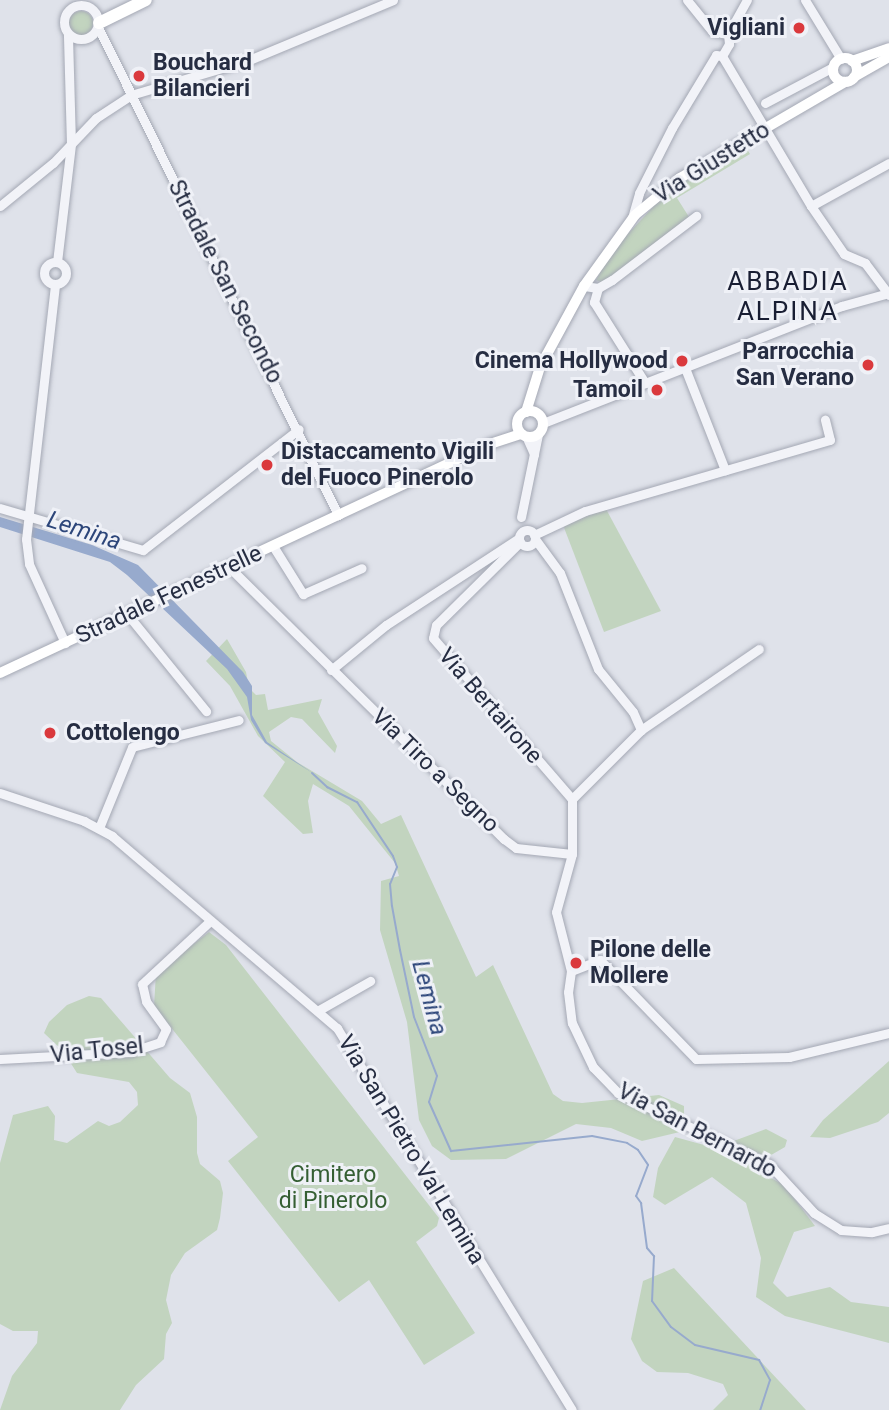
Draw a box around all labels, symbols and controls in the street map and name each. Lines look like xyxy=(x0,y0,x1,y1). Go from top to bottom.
place label: Vigliani xyxy=(707,14,785,42)
marker: Vigliani xyxy=(791,20,807,36)
place label: Bouchard Bilancieri xyxy=(153,49,252,103)
marker: Bouchard Bilancieri xyxy=(131,68,147,84)
street label: Via Giustetto xyxy=(649,116,775,210)
street label: Stradale San Secondo xyxy=(162,176,288,388)
district label: ABBADIA ALPINA xyxy=(728,266,848,328)
place label: Parrocchia San Verano xyxy=(736,338,854,392)
place label: Cinema Hollywood xyxy=(475,347,668,375)
marker: Cinema Hollywood xyxy=(674,353,690,369)
marker: Parrocchia San Verano xyxy=(860,357,876,373)
place label: Tamoil xyxy=(573,376,643,404)
marker: Tamoil xyxy=(649,382,665,398)
place label: Distaccamento Vigili del Fuoco Pinerolo xyxy=(281,438,494,492)
marker: Distaccamento Vigili del Fuoco Pinerolo xyxy=(259,457,275,473)
water label: Lemina xyxy=(43,505,125,557)
street label: Stradale Fenestrelle xyxy=(72,540,266,650)
street label: Via Bertairone xyxy=(432,642,548,770)
street label: Via Tiro a Segno xyxy=(365,703,505,839)
place label: Cottolengo xyxy=(66,719,180,747)
marker: Cottolengo xyxy=(40,723,60,743)
place label: Pilone delle Mollere xyxy=(590,936,711,990)
marker: Pilone delle Mollere xyxy=(568,955,584,971)
water label: Lemina xyxy=(405,957,453,1039)
street label: Via San Pietro Val Lemina xyxy=(332,1030,490,1270)
street label: Via Tosel xyxy=(49,1032,145,1070)
street label: Via San Bernardo xyxy=(613,1077,781,1185)
park label: Cimitero di Pinerolo xyxy=(279,1161,387,1215)

